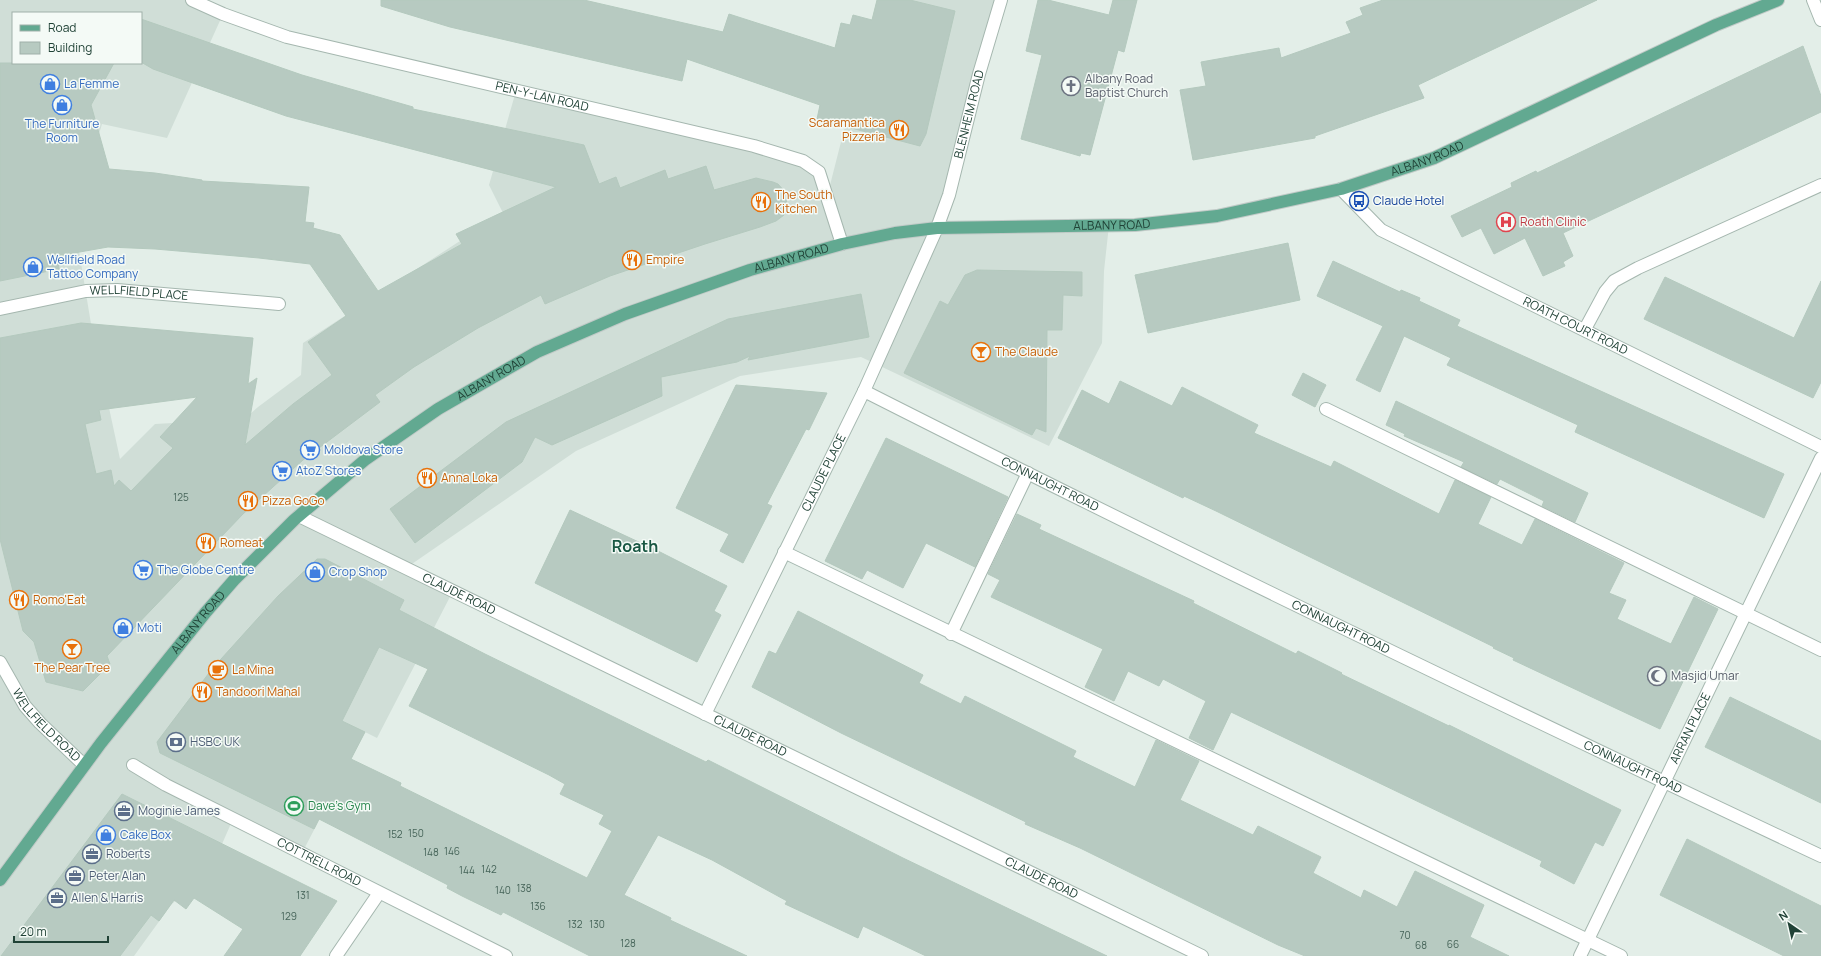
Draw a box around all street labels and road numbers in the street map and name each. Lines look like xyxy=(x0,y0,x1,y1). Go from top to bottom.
street label: BLENHEIM ROAD xyxy=(949,68,988,160)
street label: PEN-Y-LAN ROAD xyxy=(494,77,591,115)
street label: ALBANY ROAD xyxy=(1388,136,1466,180)
street label: ALBANY ROAD xyxy=(1073,214,1151,234)
street label: ALBANY ROAD xyxy=(752,239,831,277)
street label: WELLFIELD PLACE xyxy=(89,281,189,304)
street label: ROATH COURT ROAD xyxy=(1520,292,1631,358)
street label: ALBANY ROAD xyxy=(453,351,529,405)
street label: CLAUDE PLACE xyxy=(797,431,850,514)
street label: CONNAUGHT ROAD xyxy=(998,452,1102,515)
street label: CLAUDE ROAD xyxy=(420,568,499,619)
street label: ALBANY ROAD xyxy=(167,587,229,657)
street label: CONNAUGHT ROAD xyxy=(1289,595,1393,657)
street label: WELLFIELD ROAD xyxy=(9,685,84,765)
street label: ARRAN PLACE xyxy=(1665,689,1714,766)
street label: CLAUDE ROAD xyxy=(711,710,790,761)
street label: CONNAUGHT ROAD xyxy=(1581,736,1685,797)
street label: COTTRELL ROAD xyxy=(274,833,364,890)
street label: CLAUDE ROAD xyxy=(1002,852,1081,902)

